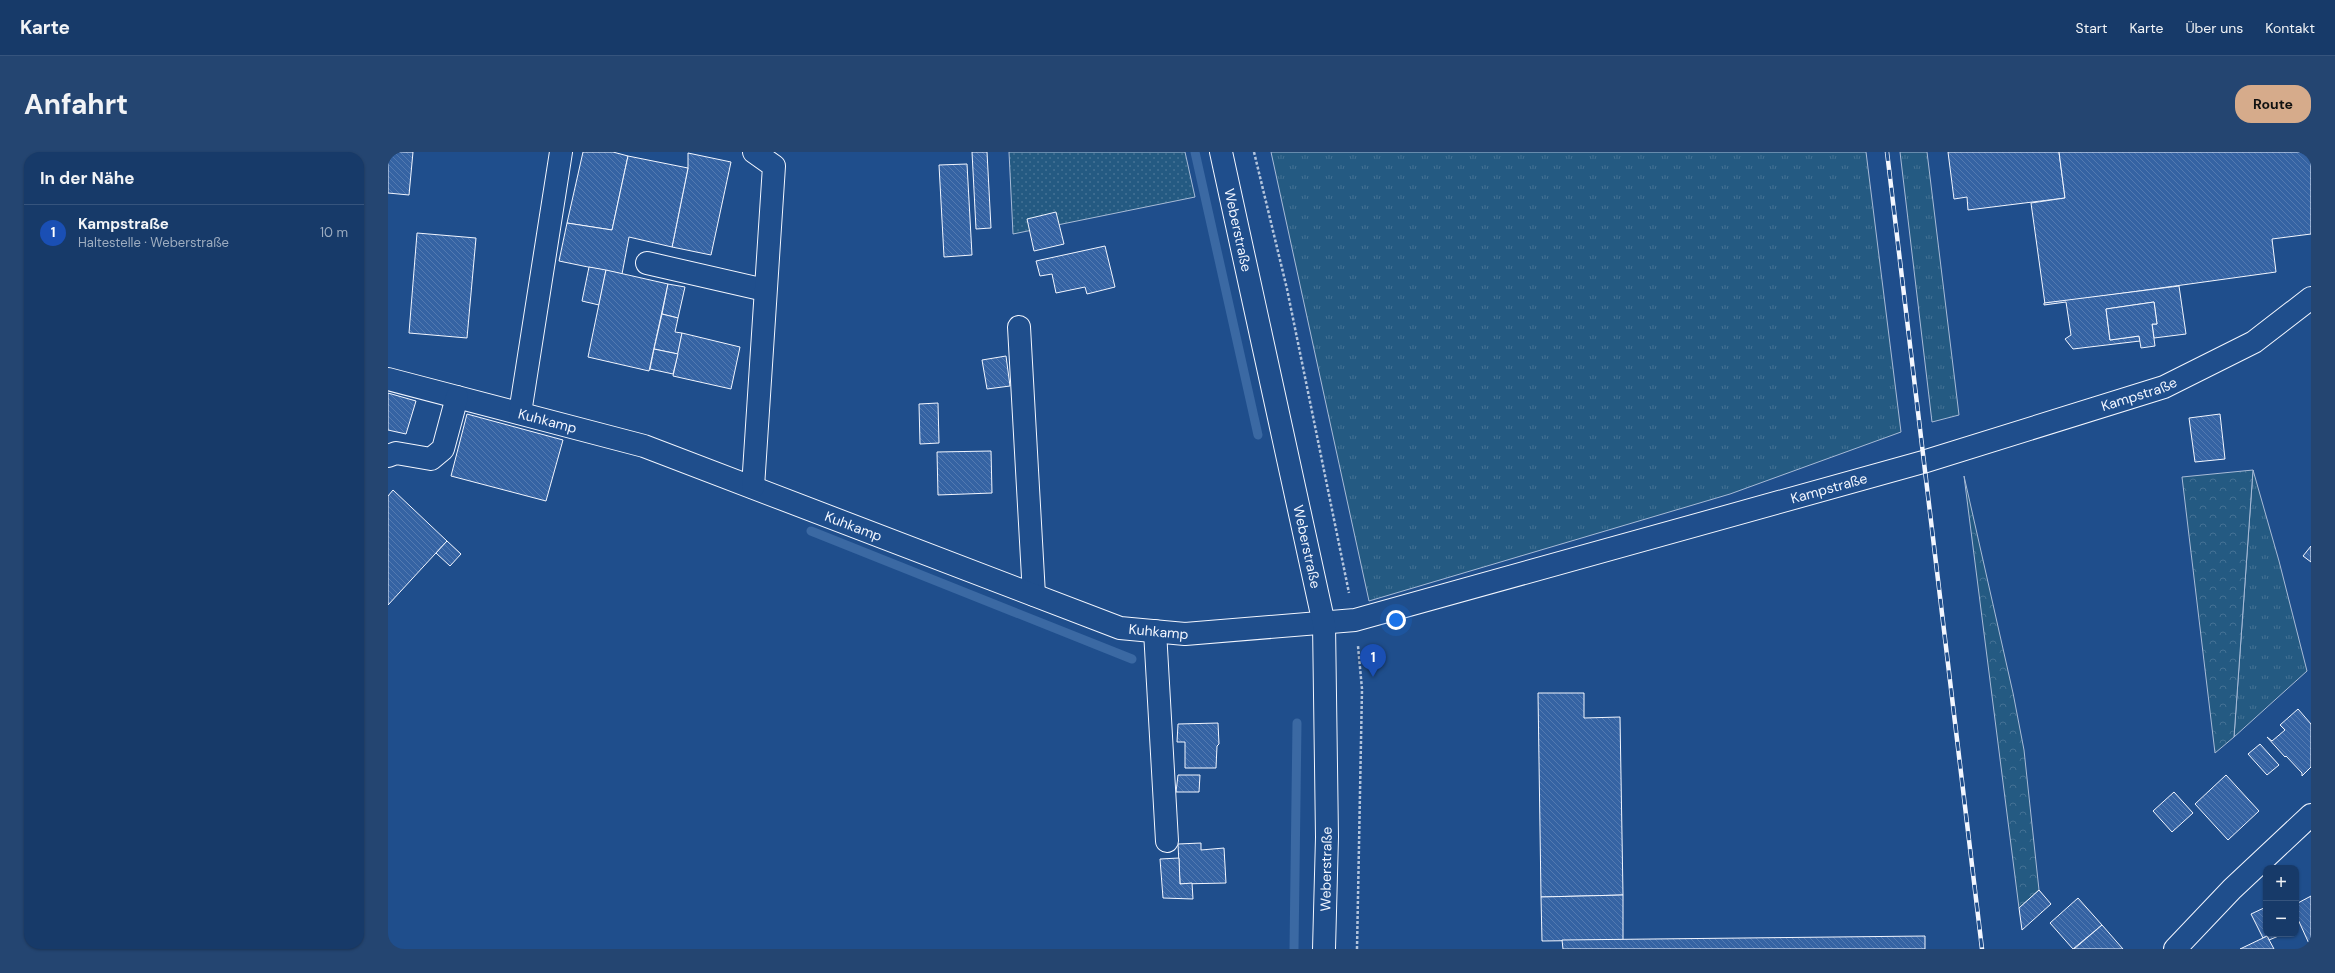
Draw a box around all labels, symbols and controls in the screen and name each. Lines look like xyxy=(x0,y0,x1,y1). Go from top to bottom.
text: Karte xyxy=(20,15,70,40)
text: Start xyxy=(2076,19,2107,37)
text: Karte xyxy=(2129,19,2163,37)
text: Über uns xyxy=(2185,19,2243,37)
text: Kontakt xyxy=(2265,19,2315,37)
button: Route xyxy=(2235,85,2311,123)
text: Anfahrt xyxy=(24,86,128,123)
text: In der Nähe xyxy=(40,167,135,189)
street label: Weberstraße xyxy=(1220,187,1256,274)
text: Kampstraße xyxy=(78,214,169,234)
text: 1 xyxy=(51,224,55,241)
text: 10 m xyxy=(320,224,348,241)
text: Haltestelle · Weberstraße xyxy=(78,234,229,251)
street label: Kampstraße xyxy=(2099,373,2180,415)
street label: Kuhkamp xyxy=(516,404,579,437)
street label: Kampstraße xyxy=(1789,469,1869,507)
street label: Weberstraße xyxy=(1289,503,1325,590)
street label: Kuhkamp xyxy=(822,507,885,545)
your location xyxy=(1386,610,1406,630)
street label: Kuhkamp xyxy=(1128,620,1190,643)
pin: 1 xyxy=(1360,644,1386,677)
street label: Weberstraße xyxy=(1316,826,1336,912)
map controls xyxy=(2263,865,2299,937)
button: + xyxy=(2263,865,2299,901)
button: − xyxy=(2263,901,2299,937)

